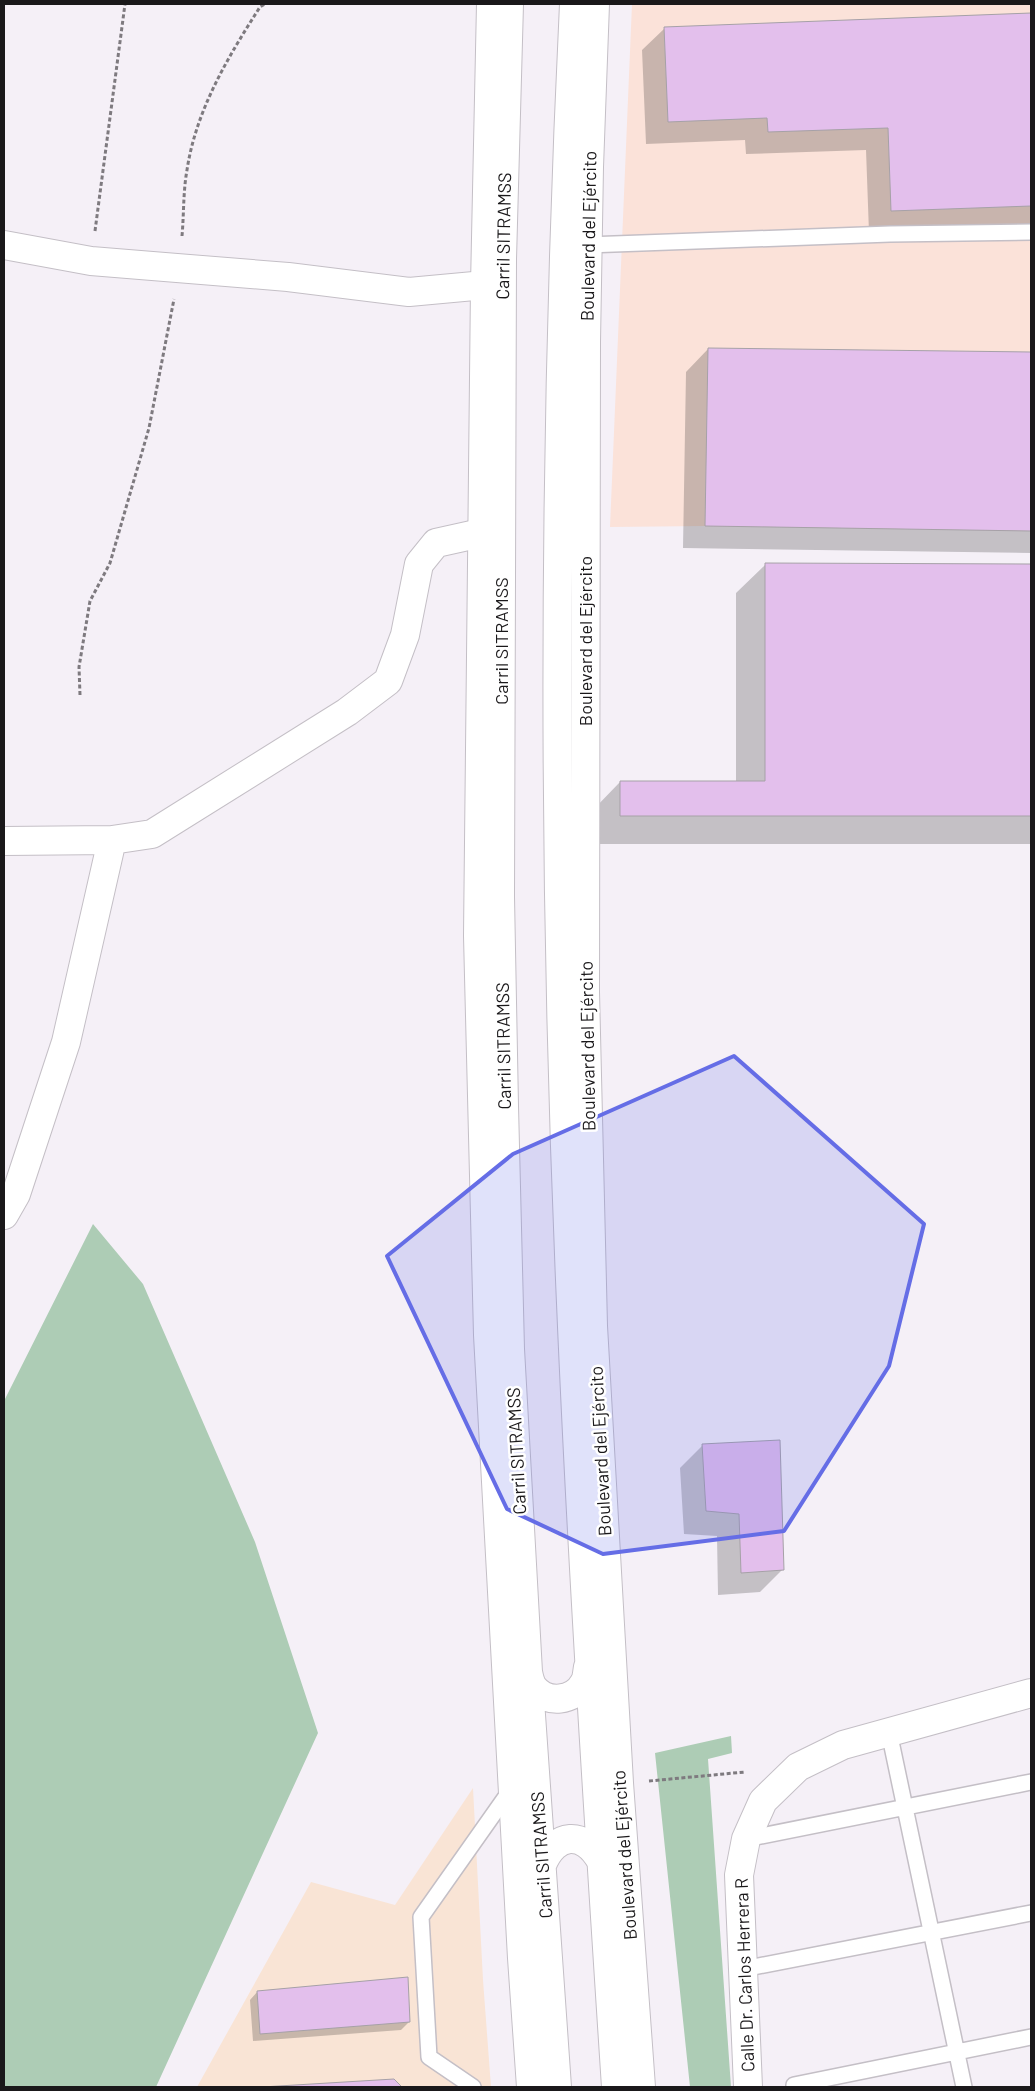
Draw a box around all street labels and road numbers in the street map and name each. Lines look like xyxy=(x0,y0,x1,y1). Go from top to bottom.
street label: Boulevard del Ejército xyxy=(576,151,600,321)
street label: Carril SITRAMSS xyxy=(491,172,515,300)
street label: Boulevard del Ejército xyxy=(574,556,596,726)
street label: Carril SITRAMSS xyxy=(490,577,512,705)
street label: Boulevard del Ejército xyxy=(575,961,599,1131)
street label: Carril SITRAMSS xyxy=(491,982,515,1110)
street label: Boulevard del Ejército xyxy=(585,1365,615,1537)
street label: Carril SITRAMSS xyxy=(502,1387,530,1515)
street label: Boulevard del Ejército xyxy=(607,1769,641,1941)
street label: Carril SITRAMSS xyxy=(526,1791,556,1919)
street label: Calle Dr. Carlos Herrera R xyxy=(730,1878,758,2072)

